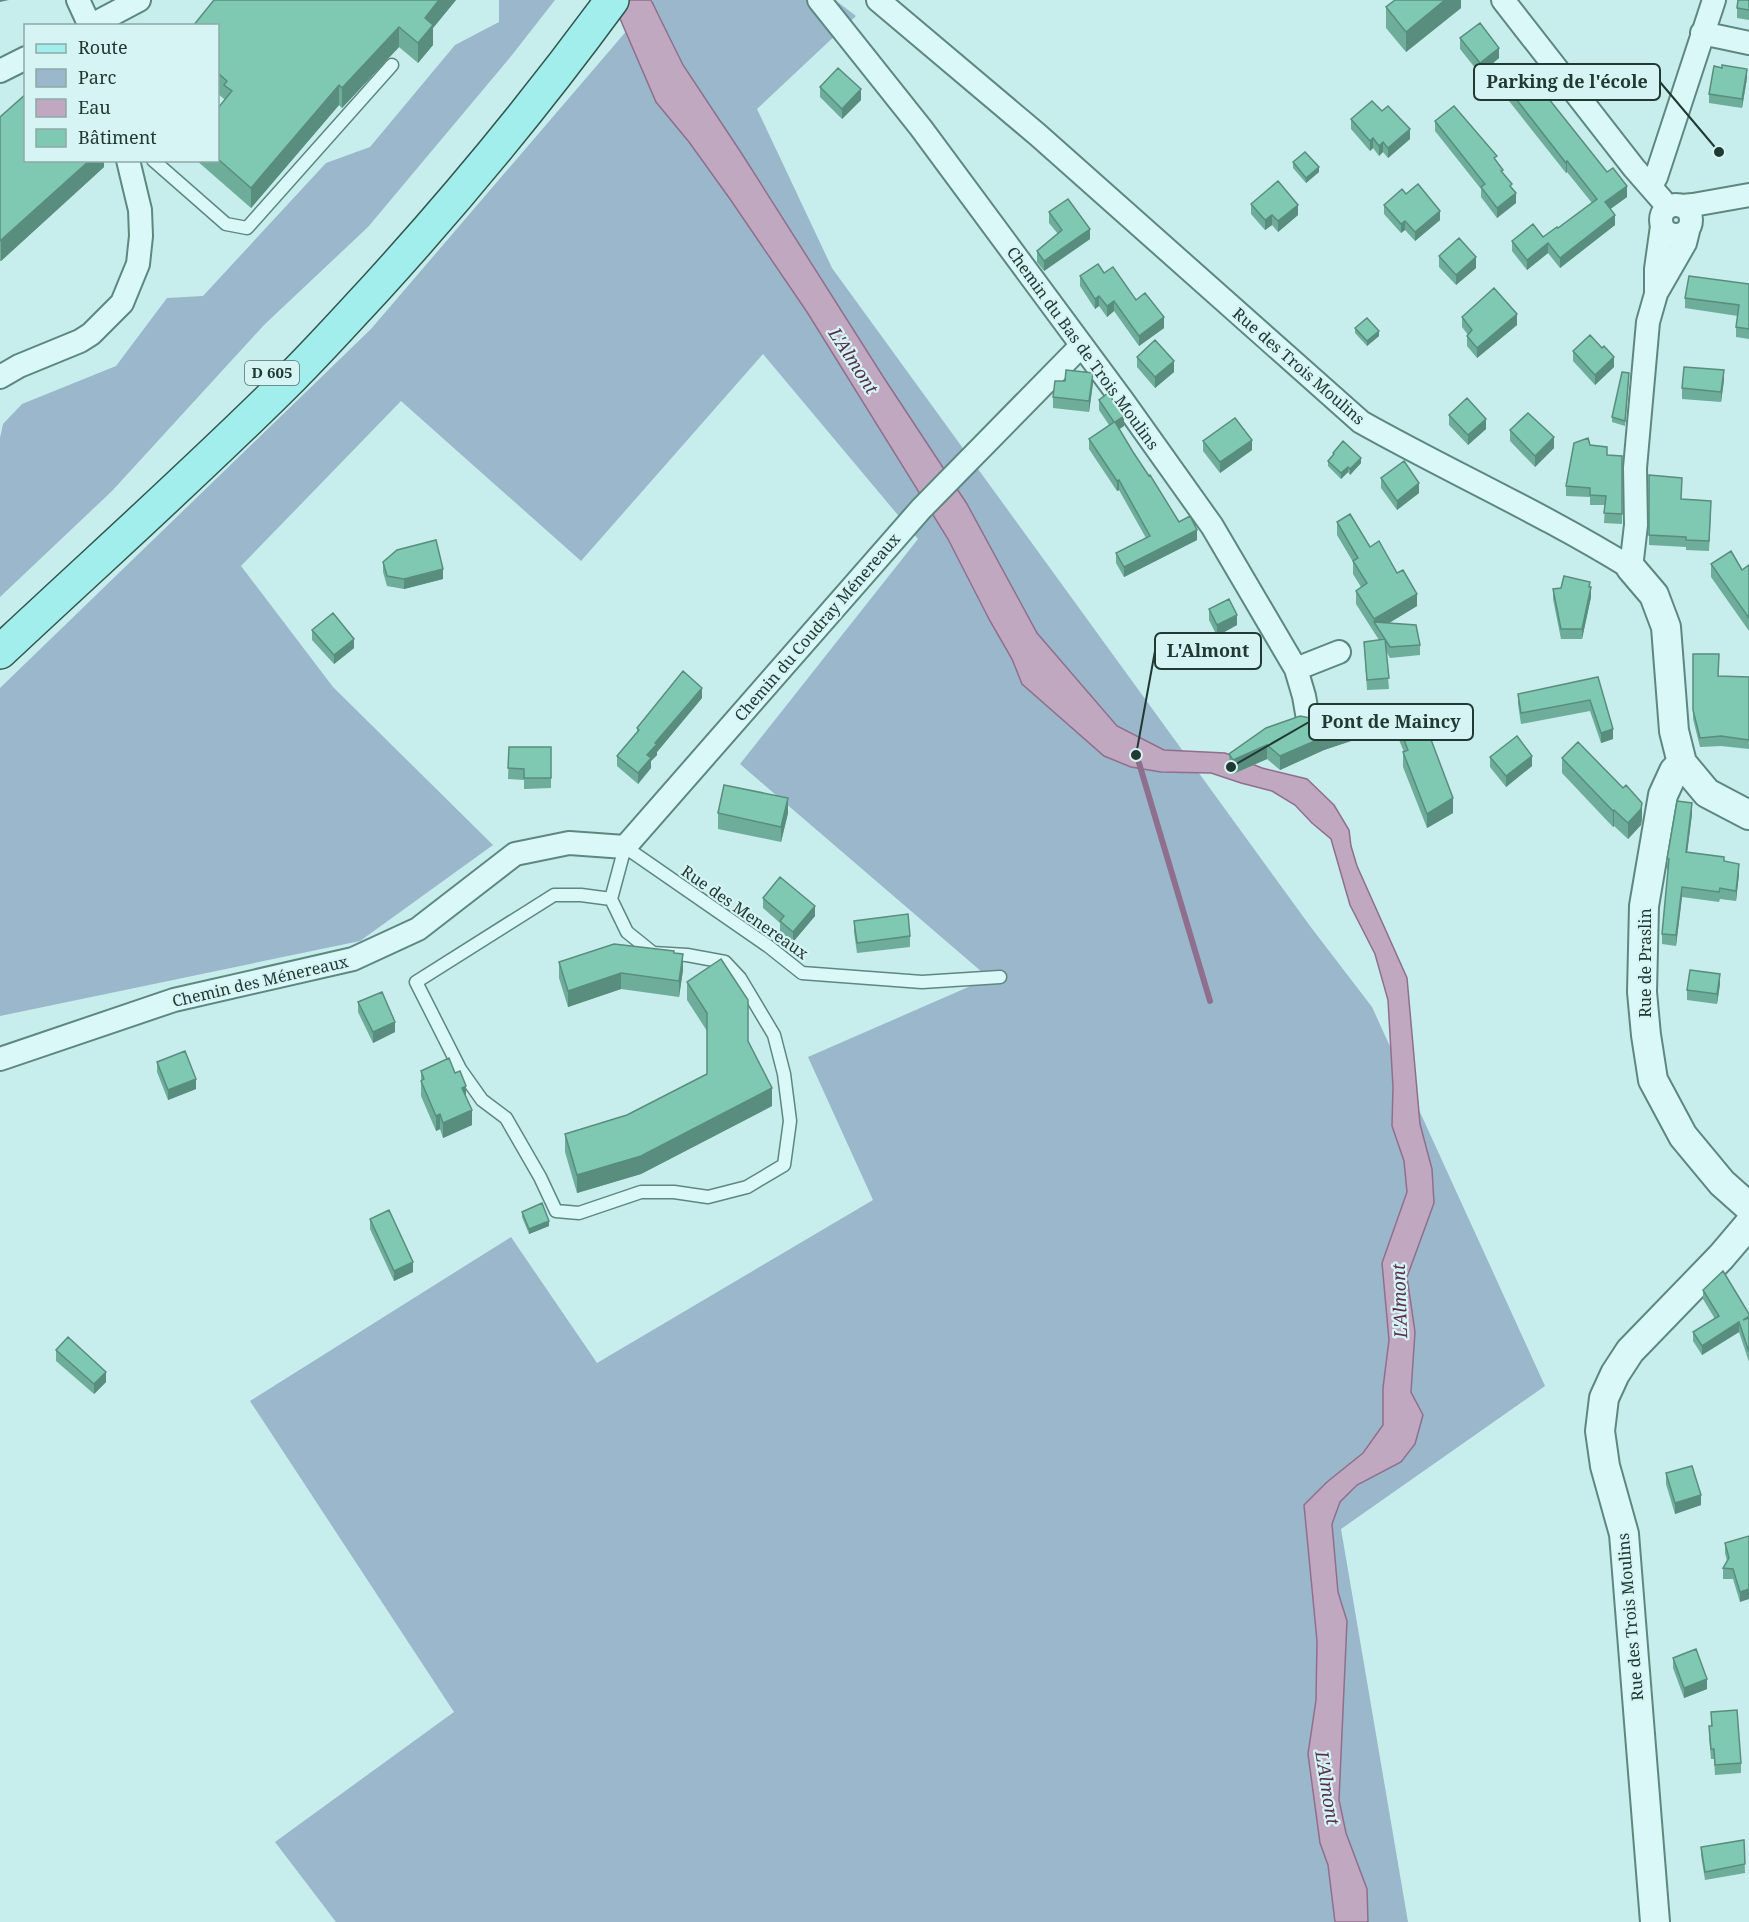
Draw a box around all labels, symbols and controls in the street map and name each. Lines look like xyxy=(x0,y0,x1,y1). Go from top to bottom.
legend xyxy=(24,24,219,162)
text: Route xyxy=(78,35,128,59)
callout: Parking de l'école xyxy=(1474,64,1660,100)
text: Parc xyxy=(78,65,116,89)
text: Parking de l'école xyxy=(1486,69,1648,93)
text: Eau xyxy=(78,95,111,119)
text: Bâtiment xyxy=(78,125,157,149)
street label: Chemin du Bas de Trois Moulins xyxy=(1002,242,1164,454)
street label: Rue des Trois Moulins xyxy=(1228,303,1370,429)
water label: L'Almont xyxy=(823,322,884,399)
road number: D 605 xyxy=(245,361,299,385)
street label: Chemin du Coudray Ménereaux xyxy=(729,528,905,726)
callout: L'Almont xyxy=(1155,633,1261,669)
text: L'Almont xyxy=(1167,638,1249,662)
callout: Pont de Maincy xyxy=(1309,704,1473,740)
text: Pont de Maincy xyxy=(1321,709,1461,733)
street label: Rue des Menereaux xyxy=(677,860,813,964)
street label: Rue de Praslin xyxy=(1634,908,1656,1018)
street label: Chemin des Ménereaux xyxy=(170,950,351,1012)
water label: L'Almont xyxy=(1386,1263,1412,1340)
street label: Rue des Trois Moulins xyxy=(1612,1532,1648,1702)
water label: L'Almont xyxy=(1310,1748,1346,1827)

